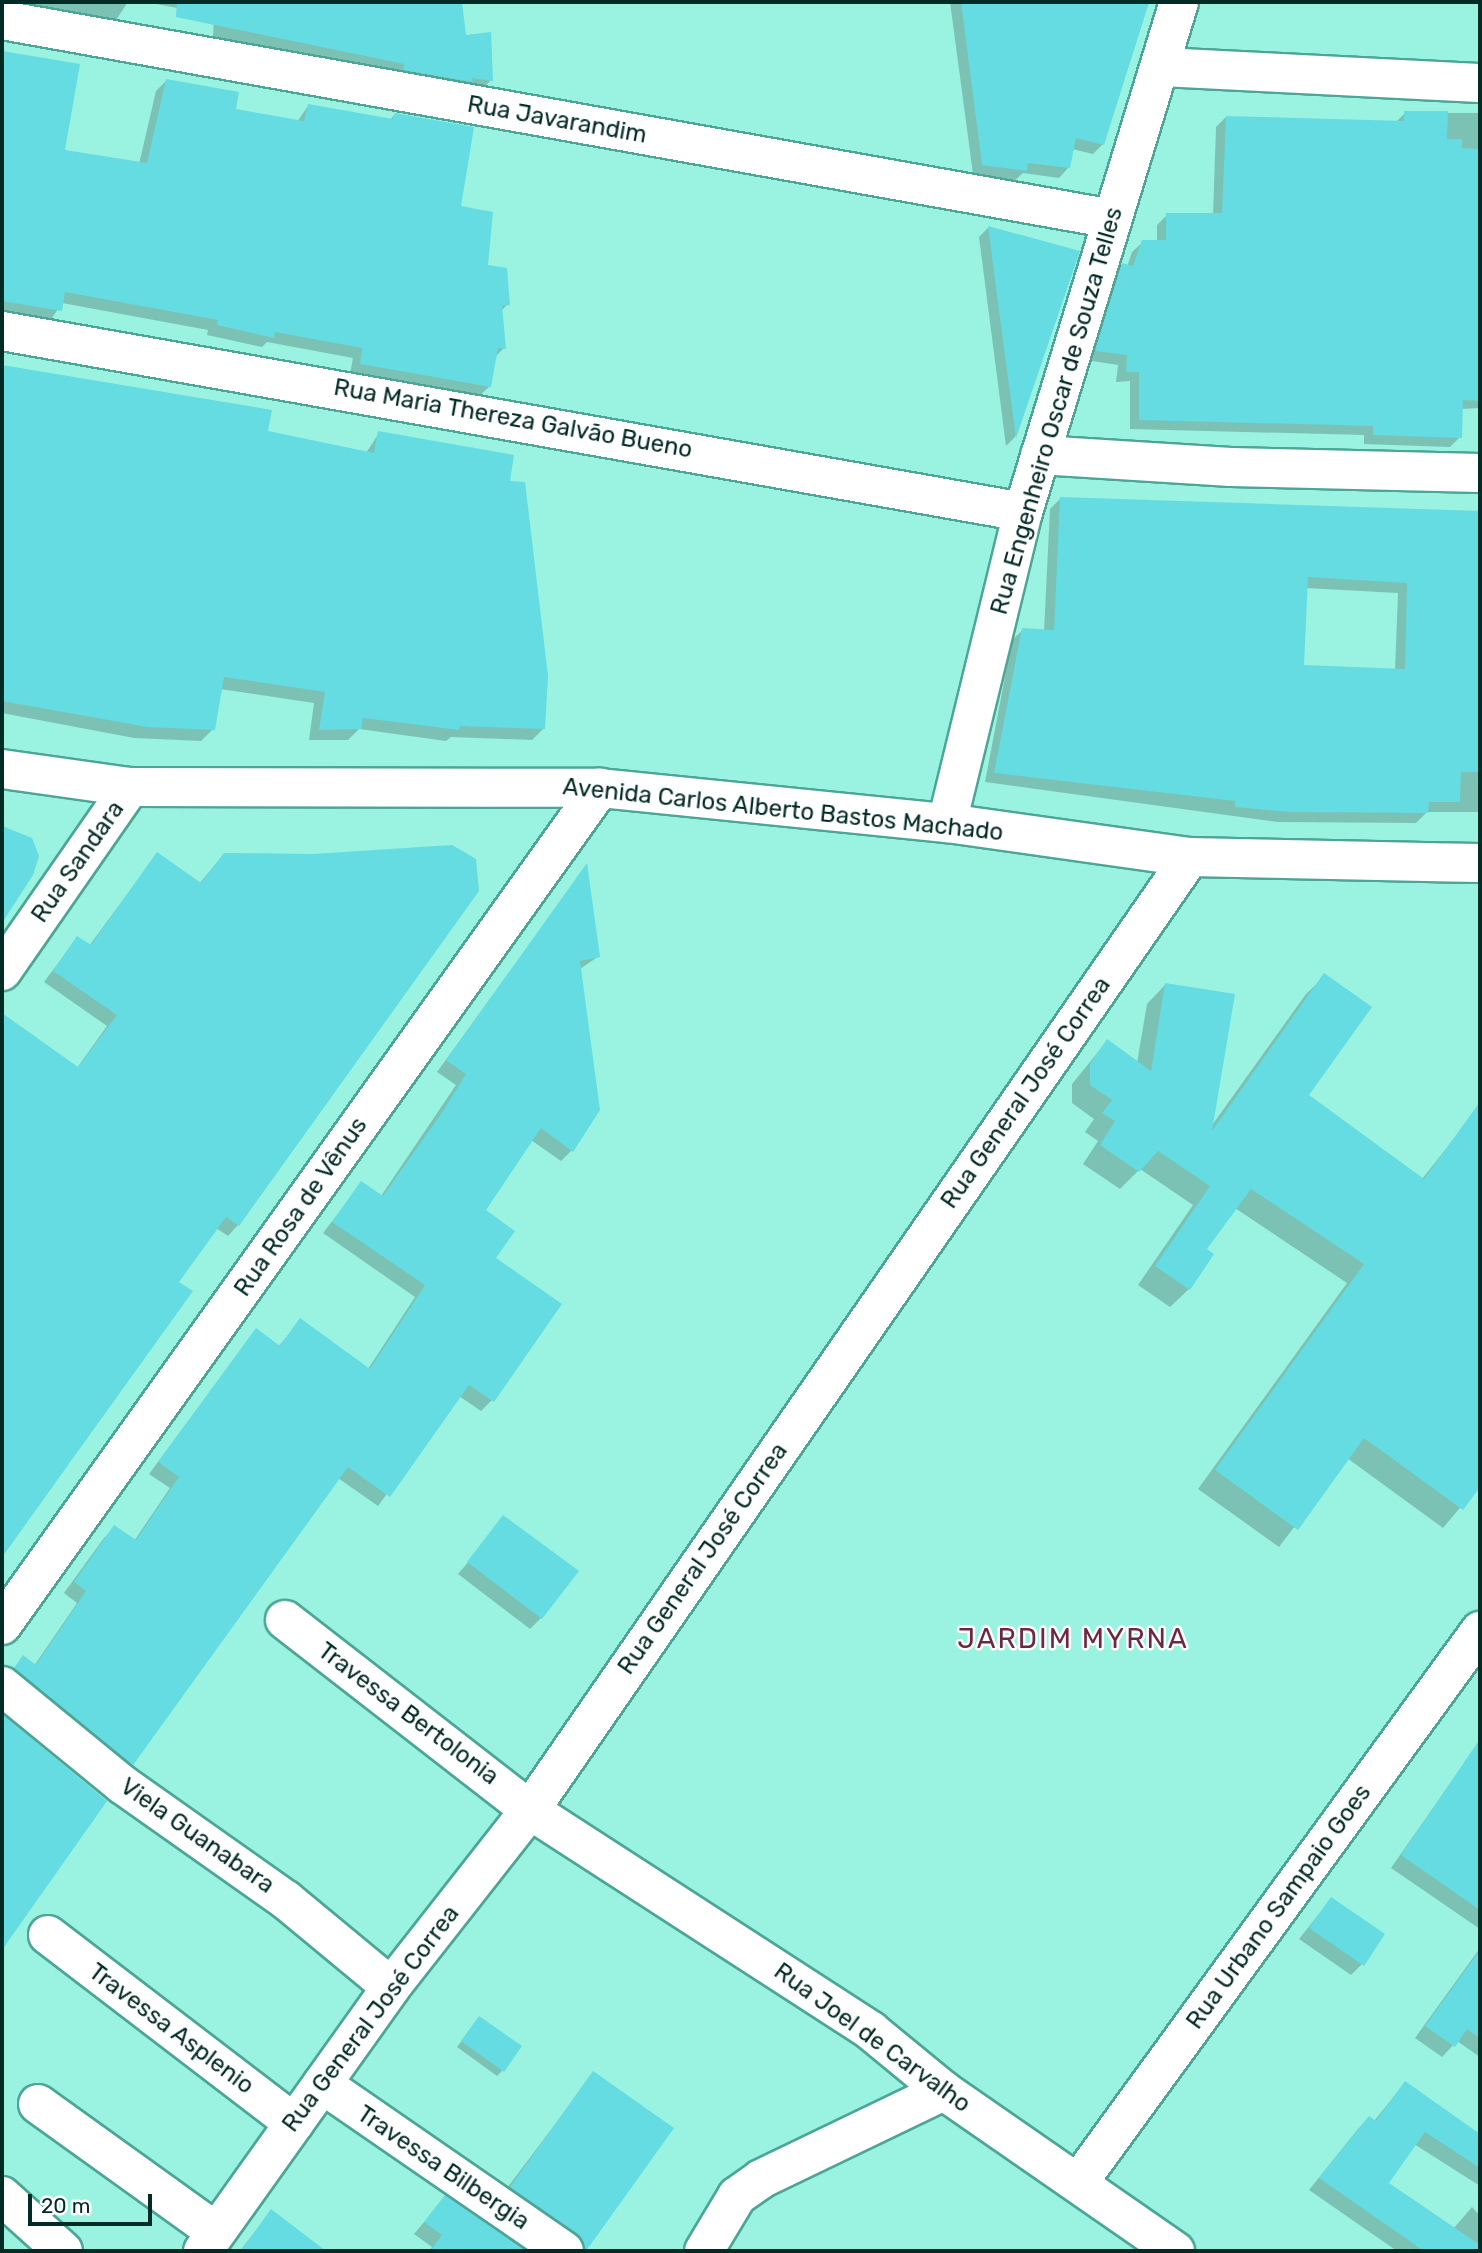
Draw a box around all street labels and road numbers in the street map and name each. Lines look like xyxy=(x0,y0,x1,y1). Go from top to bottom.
street label: Rua Javarandim xyxy=(465,90,649,150)
street label: Rua Engenheiro Oscar de Souza Telles xyxy=(985,203,1129,619)
street label: Rua Maria Thereza Galvão Bueno xyxy=(331,373,695,465)
street label: Avenida Carlos Alberto Bastos Machado xyxy=(561,772,1005,848)
street label: Rua Sandara xyxy=(26,796,130,928)
street label: Rua General José Correa xyxy=(935,972,1117,1214)
street label: Rua Rosa de Vênus xyxy=(228,1112,374,1302)
street label: Rua General José Correa xyxy=(612,1438,794,1680)
street label: Travessa Bertolonia xyxy=(312,1637,504,1791)
street label: Viela Guanabara xyxy=(114,1772,280,1900)
street label: Rua Urbano Sampaio Goes xyxy=(1181,1779,1377,2035)
street label: Rua General José Correa xyxy=(276,1900,466,2138)
street label: Travessa Asplenio xyxy=(83,1957,259,2101)
street label: Rua Joel de Carvalho xyxy=(768,1957,976,2119)
street label: Travessa Bilbergia xyxy=(351,2100,535,2236)

